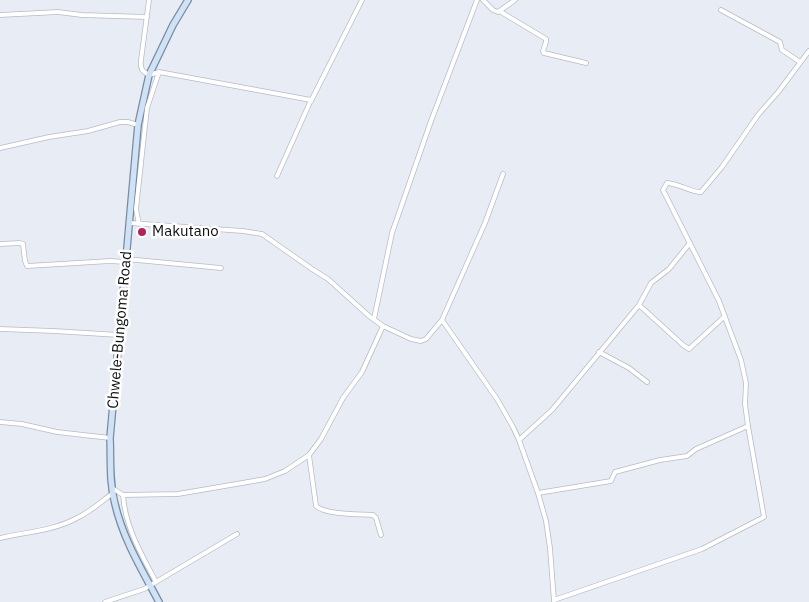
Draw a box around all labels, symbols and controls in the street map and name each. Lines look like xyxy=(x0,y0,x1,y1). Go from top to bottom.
place label: Makutano xyxy=(152,223,219,241)
marker: Makutano xyxy=(136,226,148,238)
street label: Chwele-Bungoma Road xyxy=(104,250,136,410)

